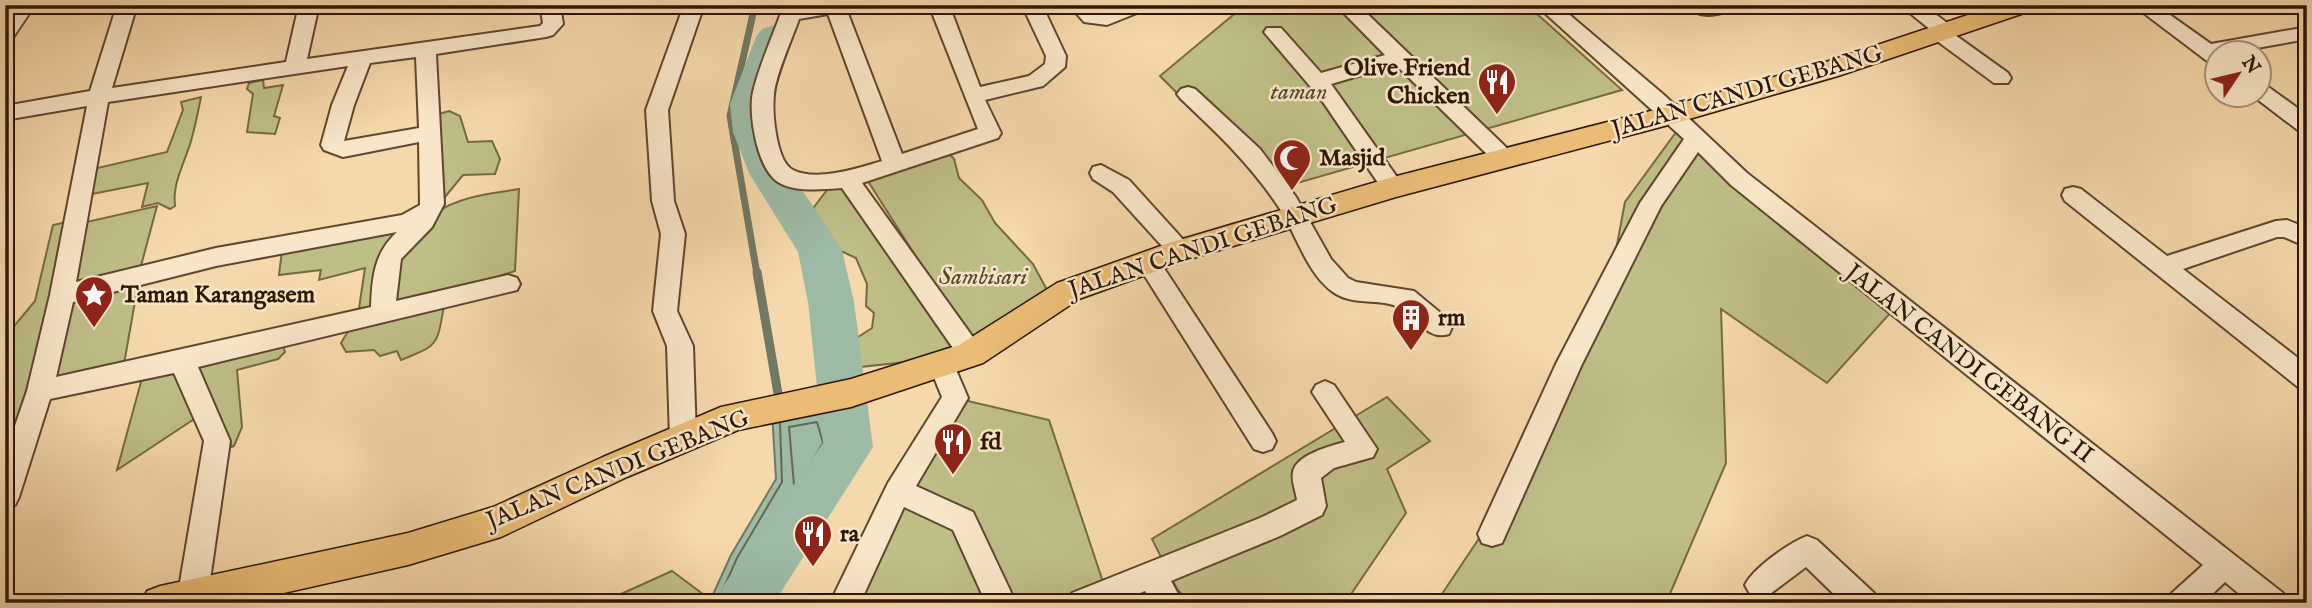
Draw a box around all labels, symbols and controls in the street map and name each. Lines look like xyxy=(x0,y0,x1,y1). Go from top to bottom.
street label: JALAN CANDI GEBANG xyxy=(1605,38,1886,146)
north arrow xyxy=(2204,38,2274,108)
text: N xyxy=(2235,51,2265,79)
place label: Olive Friend Chicken xyxy=(1344,53,1471,112)
restaurant icon: Olive Friend Chicken xyxy=(1476,61,1518,116)
park label: taman xyxy=(1271,77,1327,108)
mosque icon: Masjid xyxy=(1271,137,1313,192)
place label: Masjid xyxy=(1319,143,1386,174)
street label: JALAN CANDI GEBANG xyxy=(1062,190,1341,307)
street label: JALAN CANDI GEBANG II xyxy=(1836,256,2099,471)
park label: Sambisari xyxy=(939,262,1029,293)
place icon: Taman Karangasem xyxy=(73,274,115,329)
place label: Taman Karangasem xyxy=(120,280,316,311)
building icon: rm xyxy=(1390,297,1432,352)
place label: rm xyxy=(1438,303,1466,334)
street label: JALAN CANDI GEBANG xyxy=(479,403,754,538)
restaurant icon: fd xyxy=(932,421,974,476)
place label: fd xyxy=(980,427,1003,458)
restaurant icon: ra xyxy=(792,513,834,568)
place label: ra xyxy=(840,519,860,550)

